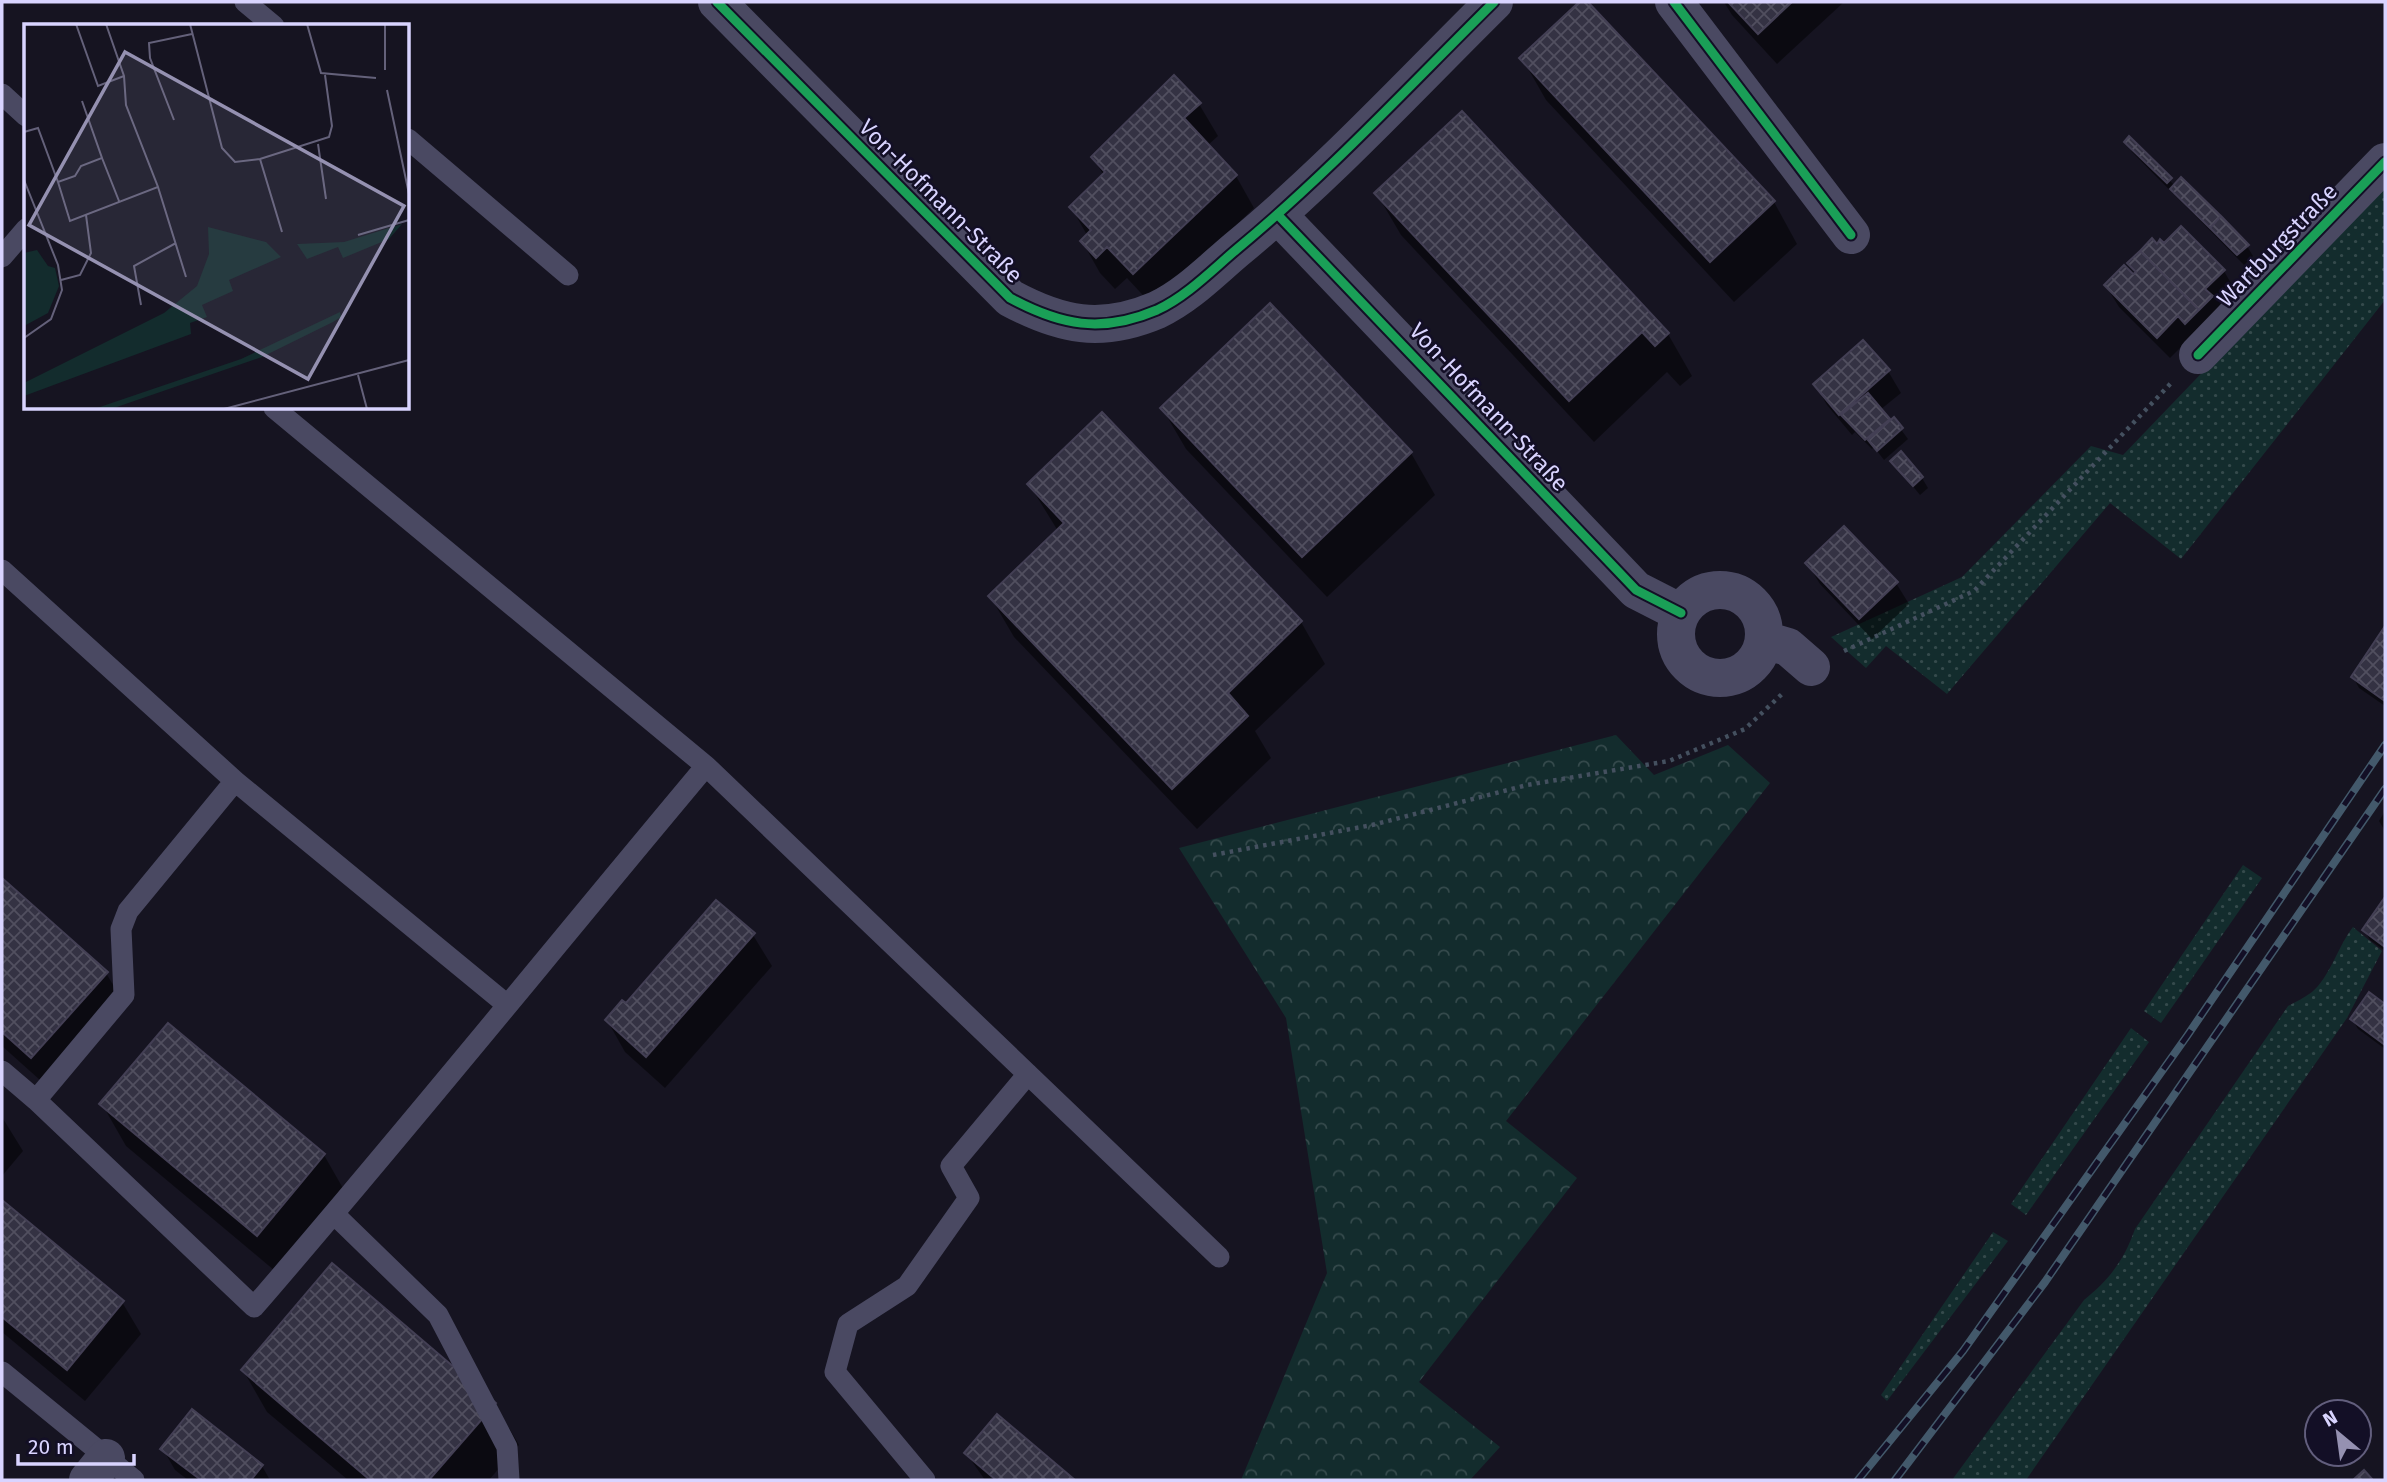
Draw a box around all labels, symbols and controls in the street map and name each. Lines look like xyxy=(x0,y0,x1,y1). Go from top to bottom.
inset map xyxy=(24,24,410,410)
street label: Von-Hofmann-Straße xyxy=(853,113,1029,289)
street label: Wartburgstraße xyxy=(2211,177,2343,313)
street label: Von-Hofmann-Straße xyxy=(1404,317,1574,497)
north arrow xyxy=(2303,1398,2373,1468)
text: N xyxy=(2319,1405,2341,1432)
scale bar xyxy=(18,1422,133,1466)
text: 20 m xyxy=(28,1434,74,1460)

